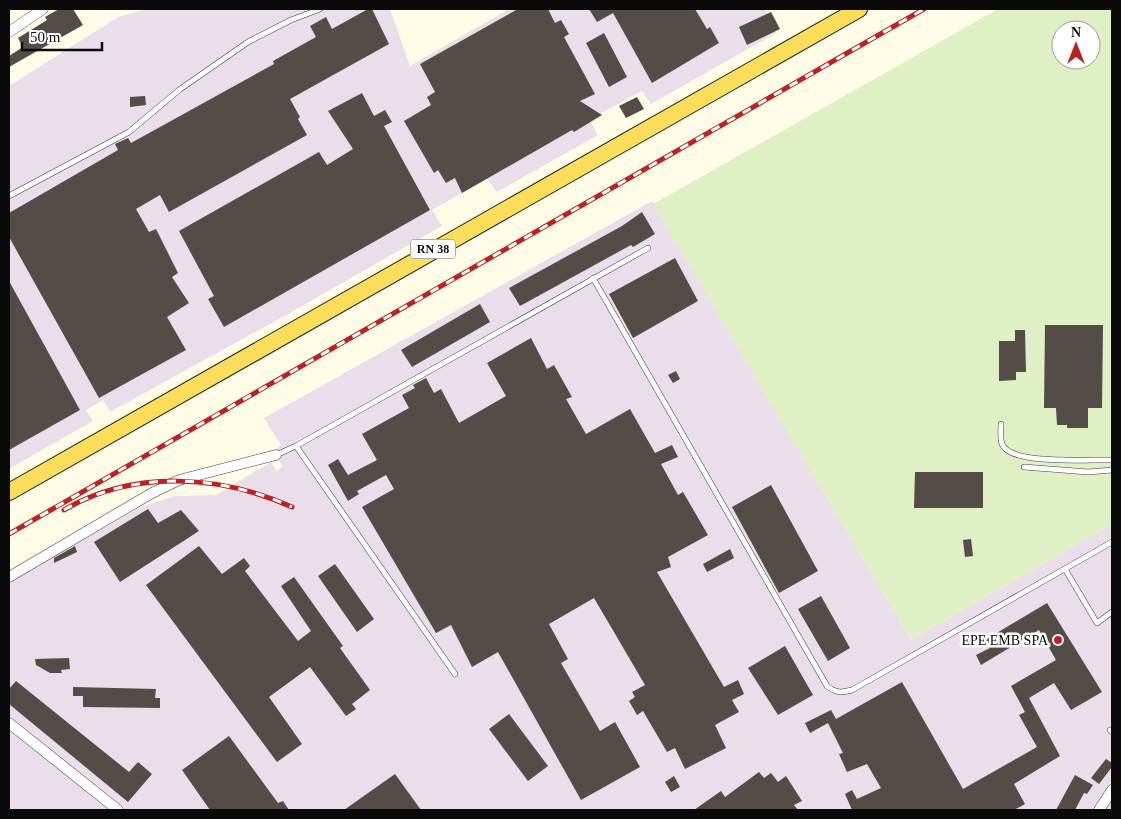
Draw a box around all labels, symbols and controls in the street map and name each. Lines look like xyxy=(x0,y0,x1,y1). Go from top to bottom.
scale bar xyxy=(22,20,102,52)
north arrow xyxy=(1051,20,1101,70)
text: N xyxy=(1071,25,1081,40)
text: 50 m xyxy=(30,29,61,45)
road number: RN 38 xyxy=(410,240,456,258)
place label: EPE EMB SPA xyxy=(961,633,1049,648)
marker: EPE EMB SPA xyxy=(1052,634,1064,646)

